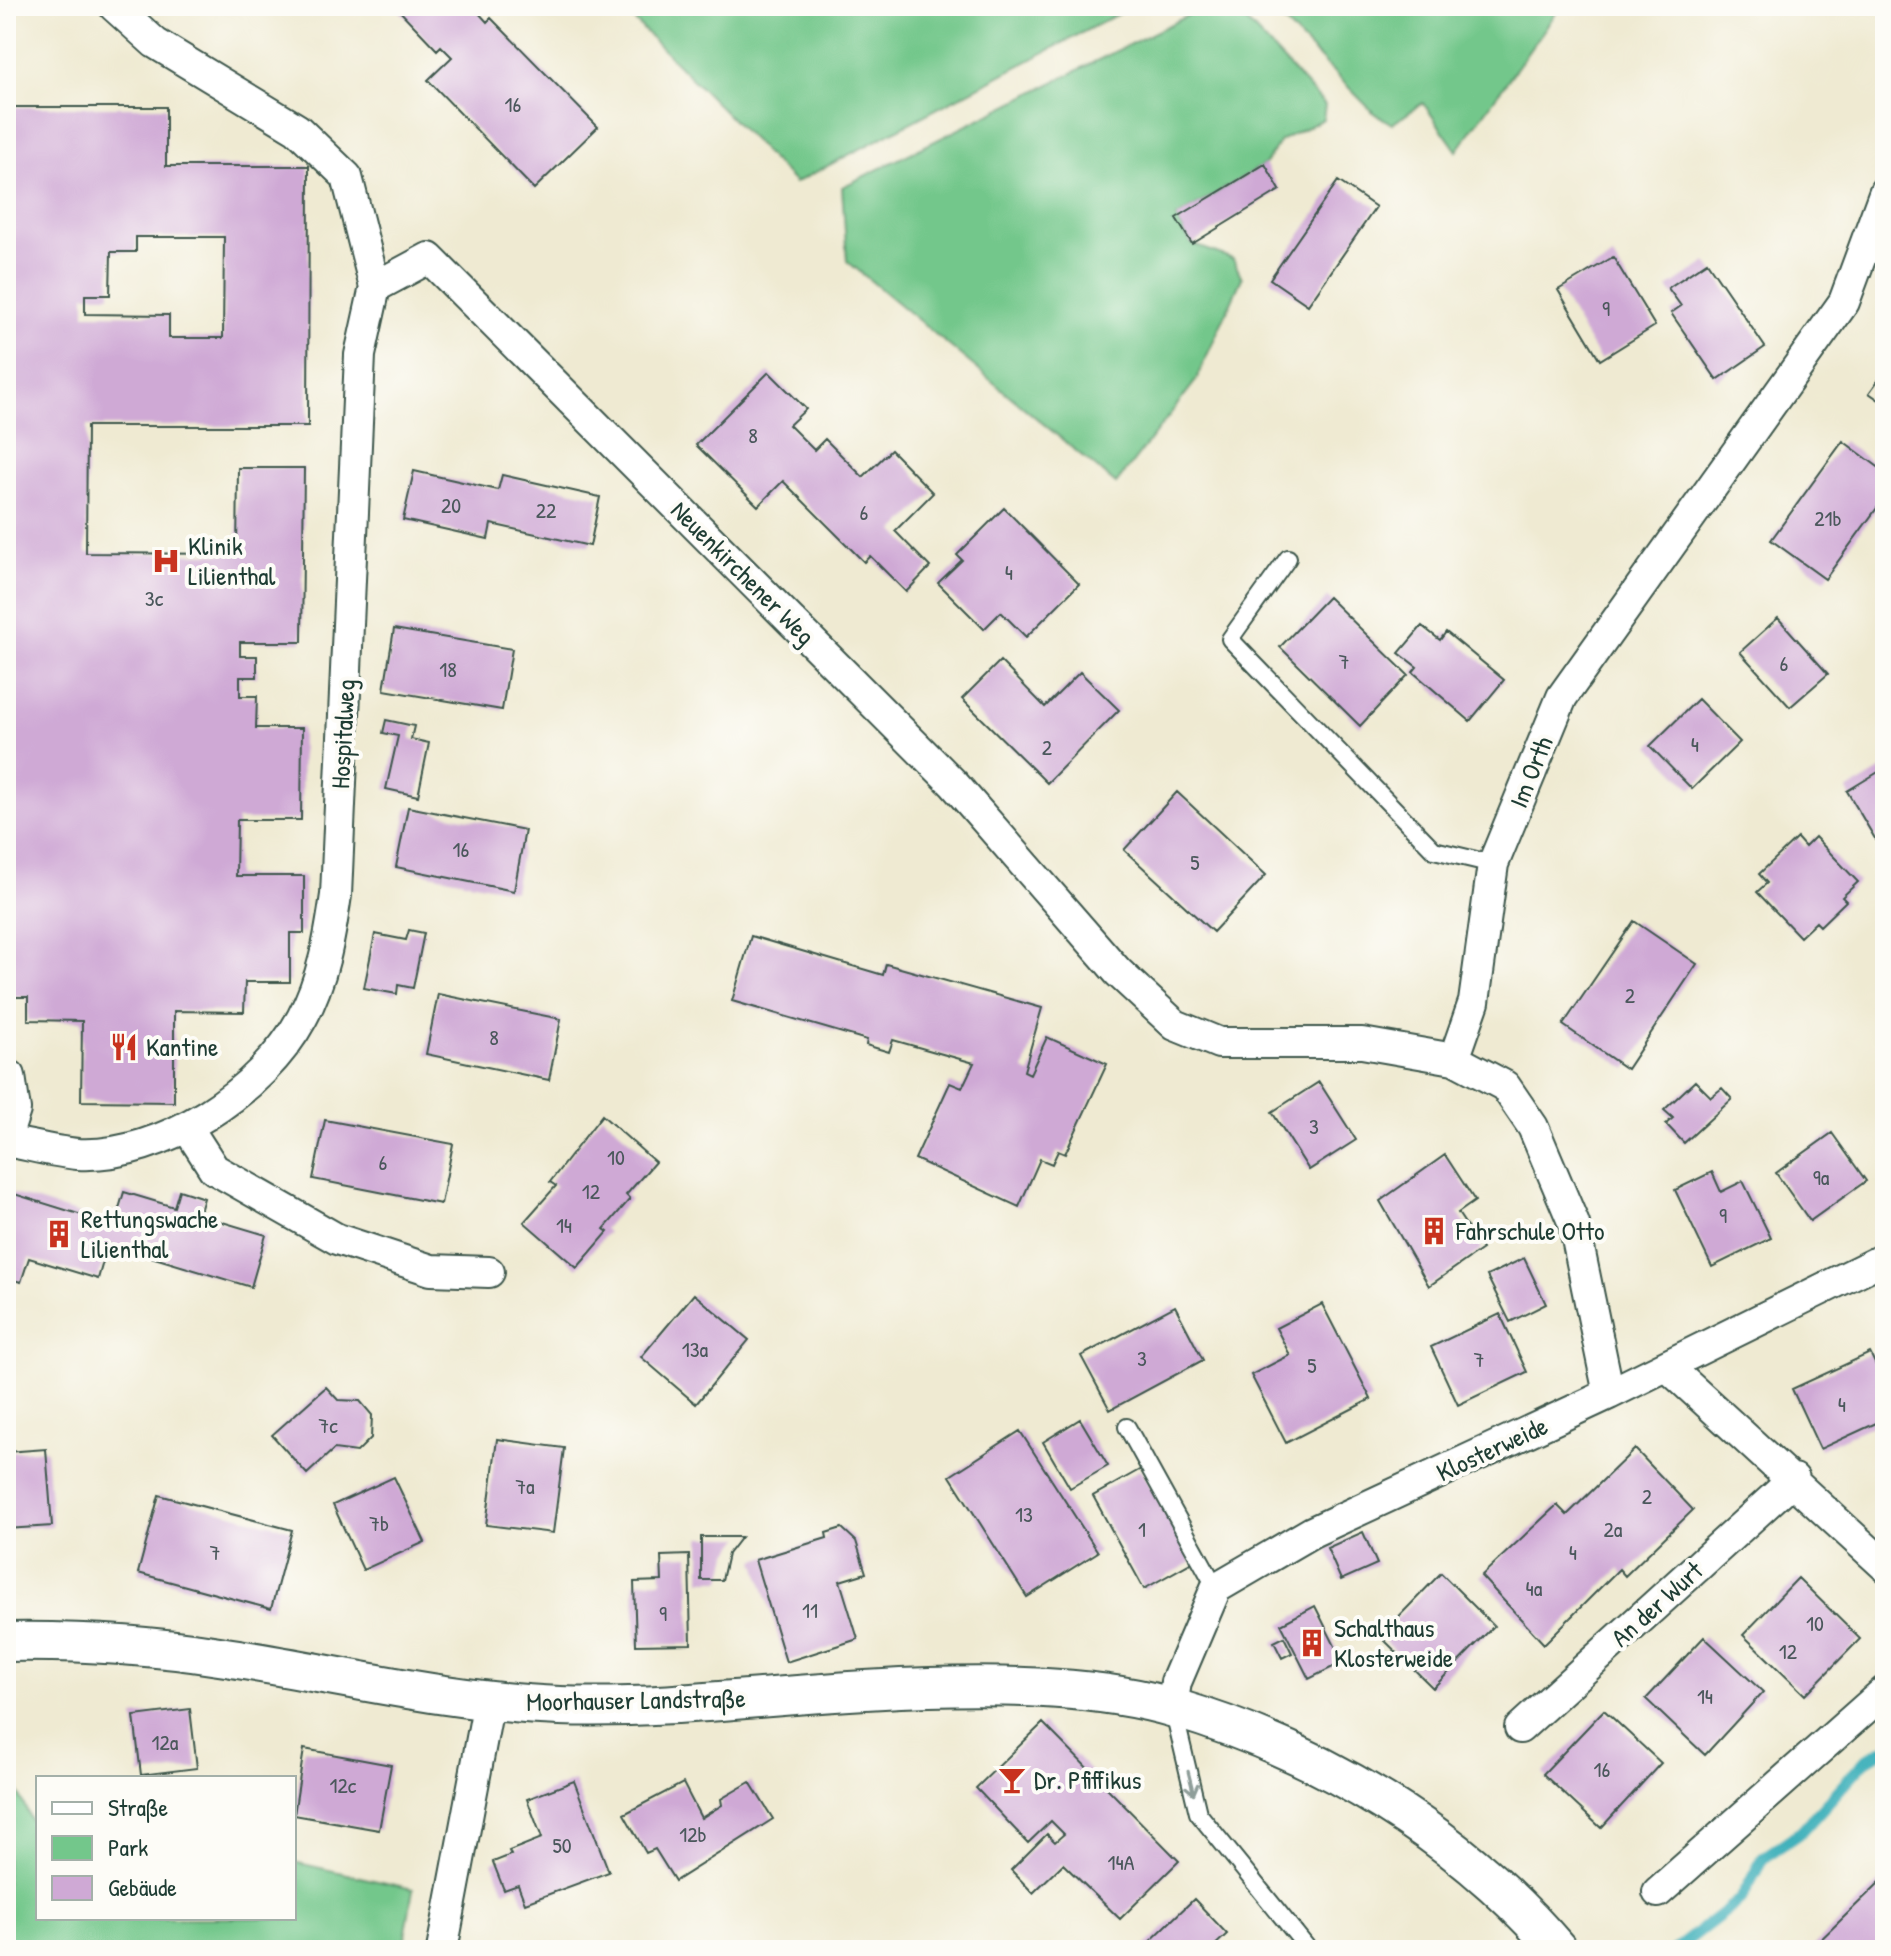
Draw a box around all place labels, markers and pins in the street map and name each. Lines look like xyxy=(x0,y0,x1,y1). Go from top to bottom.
place label: Klinik Lilienthal xyxy=(188,528,275,593)
hospital icon: Klinik Lilienthal xyxy=(151,546,181,576)
place label: Kantine xyxy=(146,1029,218,1064)
restaurant icon: Kantine xyxy=(109,1032,139,1062)
place label: Rettungswache Lilienthal xyxy=(81,1201,218,1266)
place label: Fahrschule Otto xyxy=(1455,1213,1604,1248)
building icon: Fahrschule Otto xyxy=(1419,1216,1449,1246)
building icon: Rettungswache Lilienthal xyxy=(44,1219,74,1249)
place label: Schalthaus Klosterweide xyxy=(1334,1610,1453,1675)
building icon: Schalthaus Klosterweide xyxy=(1297,1628,1327,1658)
place label: Dr. Pfiffikus xyxy=(1034,1762,1141,1797)
bar icon: Dr. Pfiffikus xyxy=(997,1765,1027,1795)

